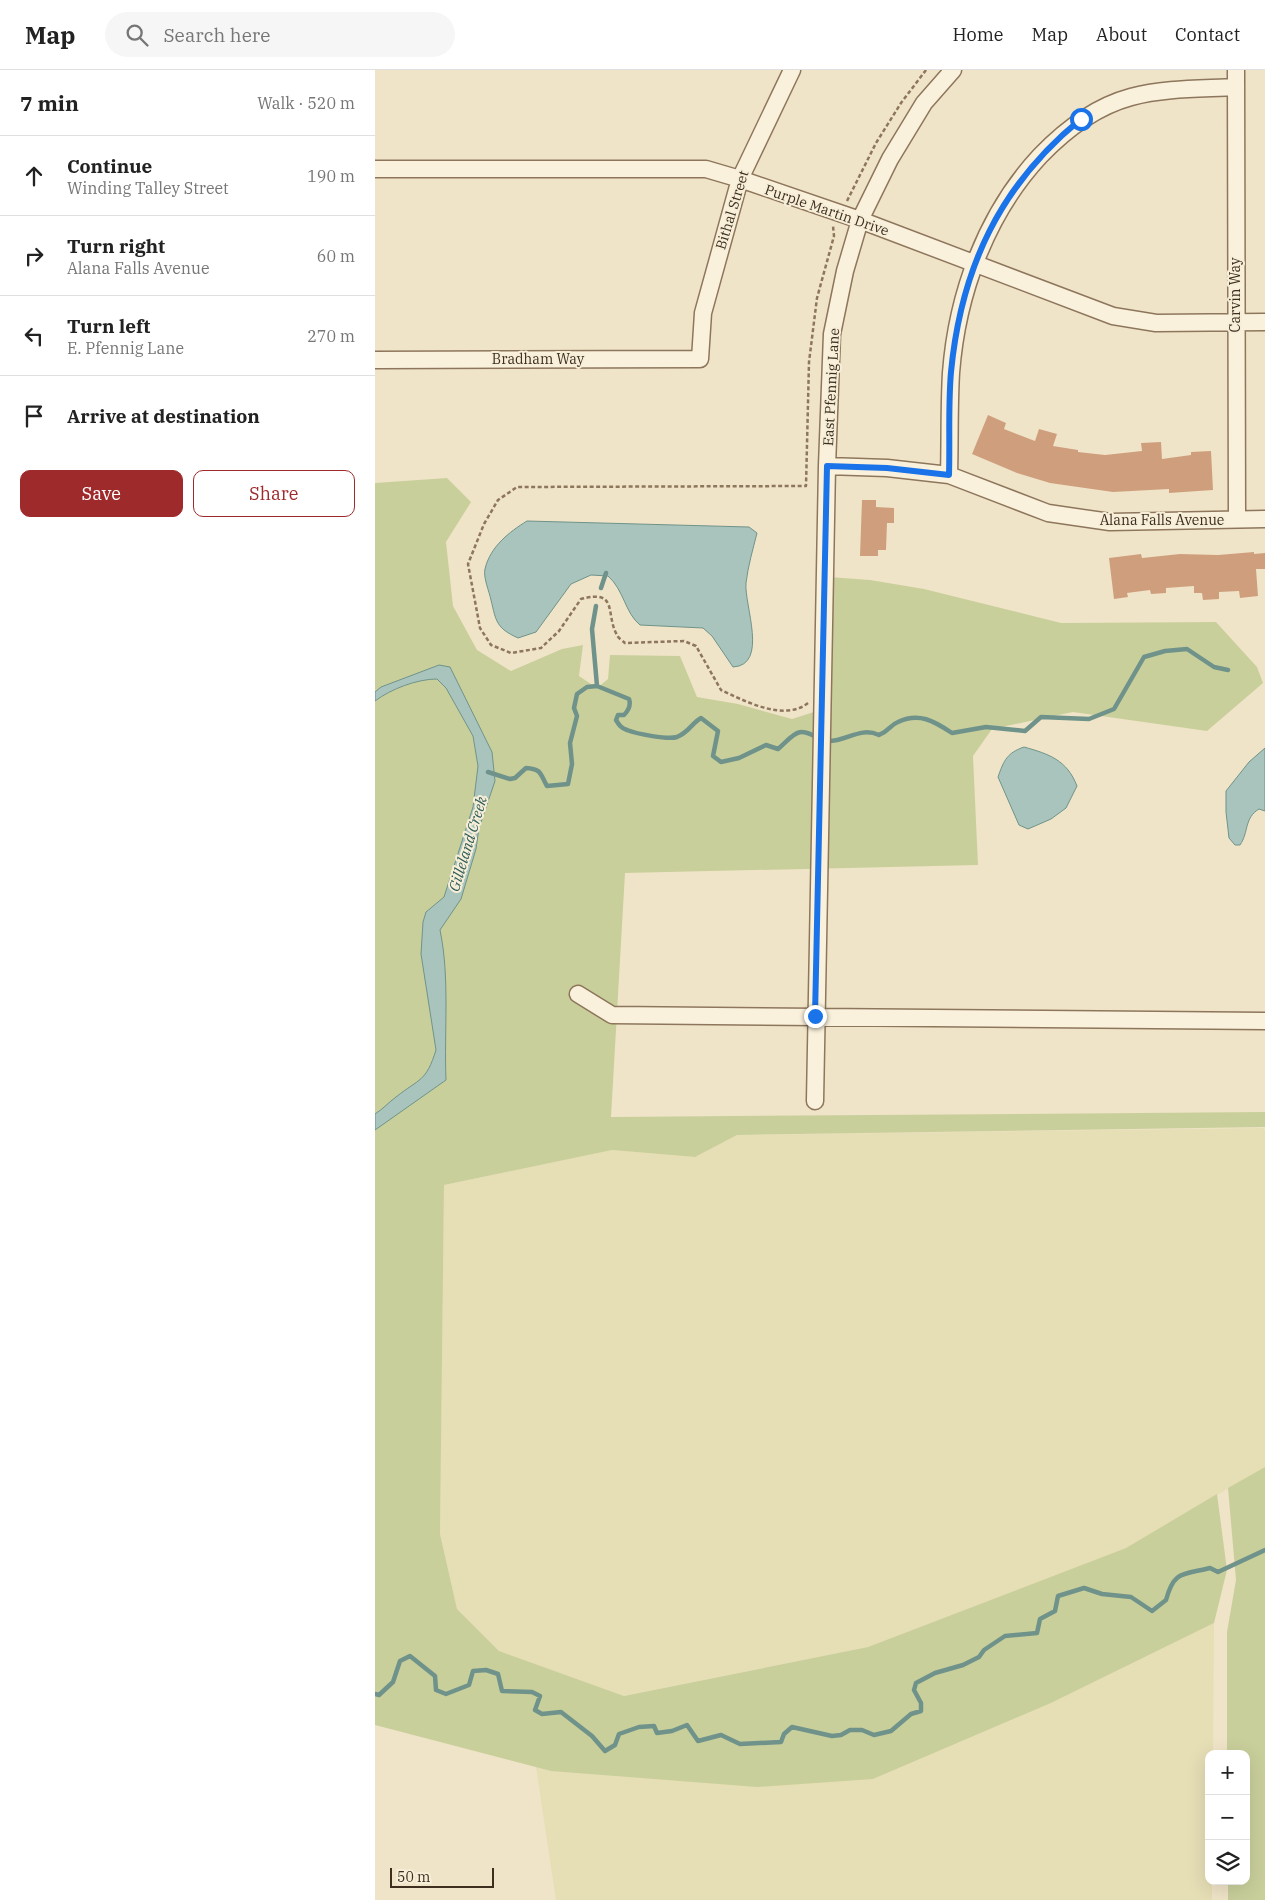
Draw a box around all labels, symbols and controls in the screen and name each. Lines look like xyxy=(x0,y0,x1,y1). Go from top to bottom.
search box xyxy=(105,12,455,57)
text: Map xyxy=(25,19,75,51)
icon: search xyxy=(123,21,151,49)
text: Search here xyxy=(163,23,270,47)
text: Home xyxy=(952,23,1004,46)
text: Map xyxy=(1032,23,1068,46)
text: About xyxy=(1096,23,1147,46)
text: Contact xyxy=(1175,23,1240,46)
text: 7 min xyxy=(20,89,79,117)
text: Walk · 520 m xyxy=(257,93,355,113)
route start xyxy=(1070,108,1093,131)
text: Continue xyxy=(67,154,152,178)
icon: ahead xyxy=(20,162,48,190)
text: 190 m xyxy=(307,166,355,186)
street label: Bithal Street xyxy=(711,168,753,252)
text: Winding Talley Street xyxy=(67,178,229,198)
street label: Purple Martin Drive xyxy=(763,180,891,240)
text: Turn right xyxy=(67,234,165,258)
icon: right xyxy=(20,242,48,270)
text: 60 m xyxy=(317,246,355,266)
street label: Carvin Way xyxy=(1226,257,1244,332)
text: Alana Falls Avenue xyxy=(67,258,210,278)
text: Turn left xyxy=(67,314,150,338)
icon: left xyxy=(20,322,48,350)
text: 270 m xyxy=(307,326,355,346)
street label: East Pfennig Lane xyxy=(819,328,843,446)
text: E. Pfennig Lane xyxy=(67,338,184,358)
street label: Bradham Way xyxy=(492,350,585,368)
icon: arrive xyxy=(20,402,48,430)
text: Arrive at destination xyxy=(67,404,260,428)
button: Save xyxy=(20,470,183,517)
button: Share xyxy=(193,470,355,517)
street label: Alana Falls Avenue xyxy=(1100,511,1224,529)
water label: Gilleland Creek xyxy=(444,794,491,894)
route end xyxy=(804,1005,827,1028)
map controls xyxy=(1205,1750,1250,1885)
button: + xyxy=(1205,1750,1250,1795)
button: − xyxy=(1205,1795,1250,1840)
button: layers xyxy=(1205,1840,1250,1885)
scale bar xyxy=(390,1865,494,1888)
text: 50 m xyxy=(397,1868,430,1886)

